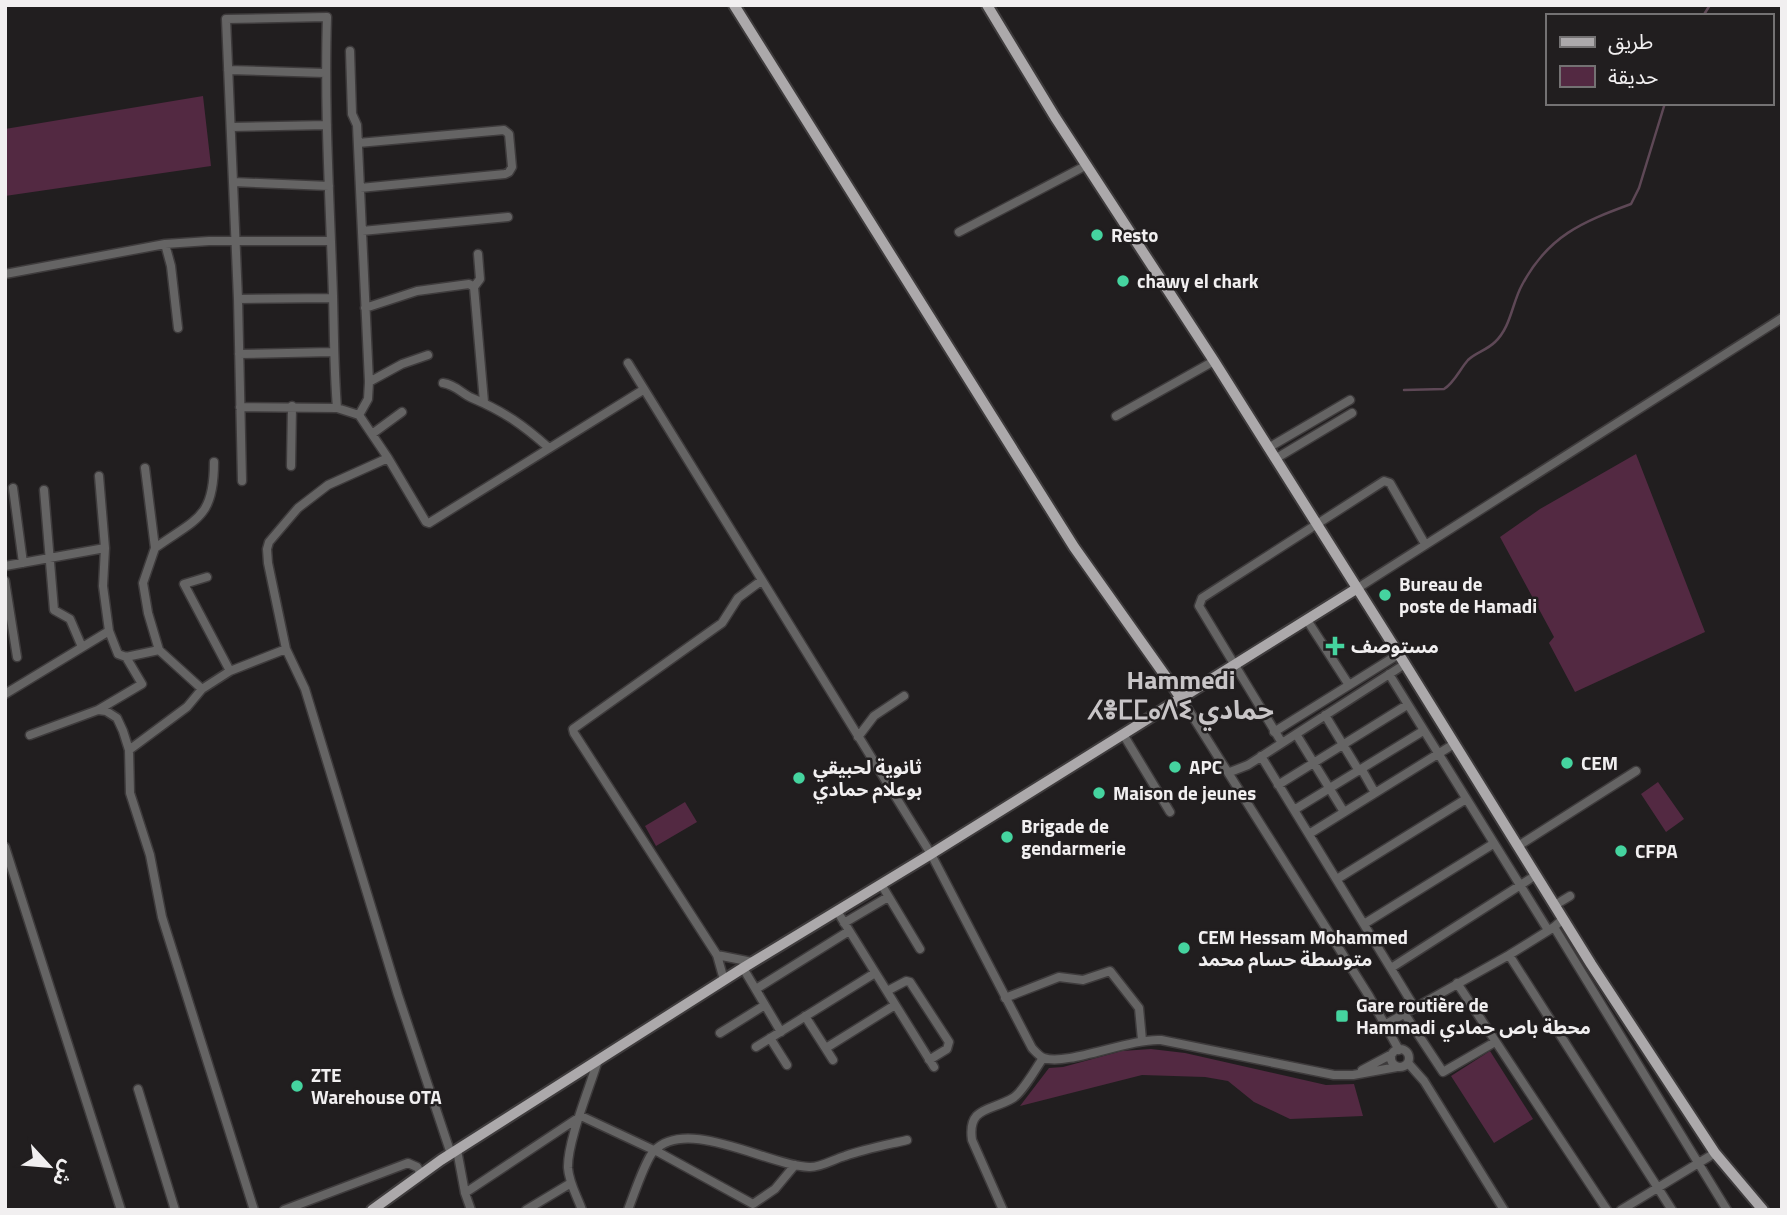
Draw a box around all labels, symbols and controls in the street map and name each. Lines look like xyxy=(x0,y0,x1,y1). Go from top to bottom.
legend xyxy=(1546,14,1773,105)
text: طريق xyxy=(1608,25,1653,57)
text: حديقة xyxy=(1608,60,1658,92)
place label: Resto xyxy=(1111,220,1158,249)
marker: Resto xyxy=(1089,227,1105,243)
place label: chawy el chark xyxy=(1137,266,1259,295)
marker: chawy el chark xyxy=(1115,273,1131,289)
place label: Bureau de poste de Hamadi xyxy=(1399,569,1537,620)
marker: Bureau de poste de Hamadi xyxy=(1377,587,1393,603)
place label: مستوصف xyxy=(1351,631,1439,660)
marker: مستوصف xyxy=(1325,636,1345,656)
district label: Hammedi ⵃⴻⵎⵎⴰⴷⵉ حمادي xyxy=(1087,660,1274,731)
place label: CEM xyxy=(1581,748,1618,777)
place label: ثانوية لحبيقي بوعلام حمادي xyxy=(813,752,922,804)
place label: APC xyxy=(1189,752,1222,781)
marker: CEM xyxy=(1559,755,1575,771)
marker: APC xyxy=(1167,759,1183,775)
marker: ثانوية لحبيقي بوعلام حمادي xyxy=(791,770,807,786)
place label: Maison de jeunes xyxy=(1113,778,1256,807)
marker: Maison de jeunes xyxy=(1091,785,1107,801)
place label: Brigade de gendarmerie xyxy=(1021,811,1126,862)
marker: Brigade de gendarmerie xyxy=(999,829,1015,845)
place label: CFPA xyxy=(1635,836,1678,865)
marker: CFPA xyxy=(1613,843,1629,859)
place label: CEM Hessam Mohammed متوسطة حسام محمد xyxy=(1198,922,1408,974)
marker: CEM Hessam Mohammed متوسطة حسام محمد xyxy=(1176,940,1192,956)
place label: Gare routière de Hammadi محطة باص حمادي xyxy=(1356,990,1591,1042)
marker: Gare routière de Hammadi محطة باص حمادي xyxy=(1334,1008,1350,1024)
place label: ZTE Warehouse OTA xyxy=(311,1060,442,1111)
marker: ZTE Warehouse OTA xyxy=(289,1078,305,1094)
north arrow xyxy=(14,1131,84,1201)
text: ش xyxy=(46,1156,83,1192)

